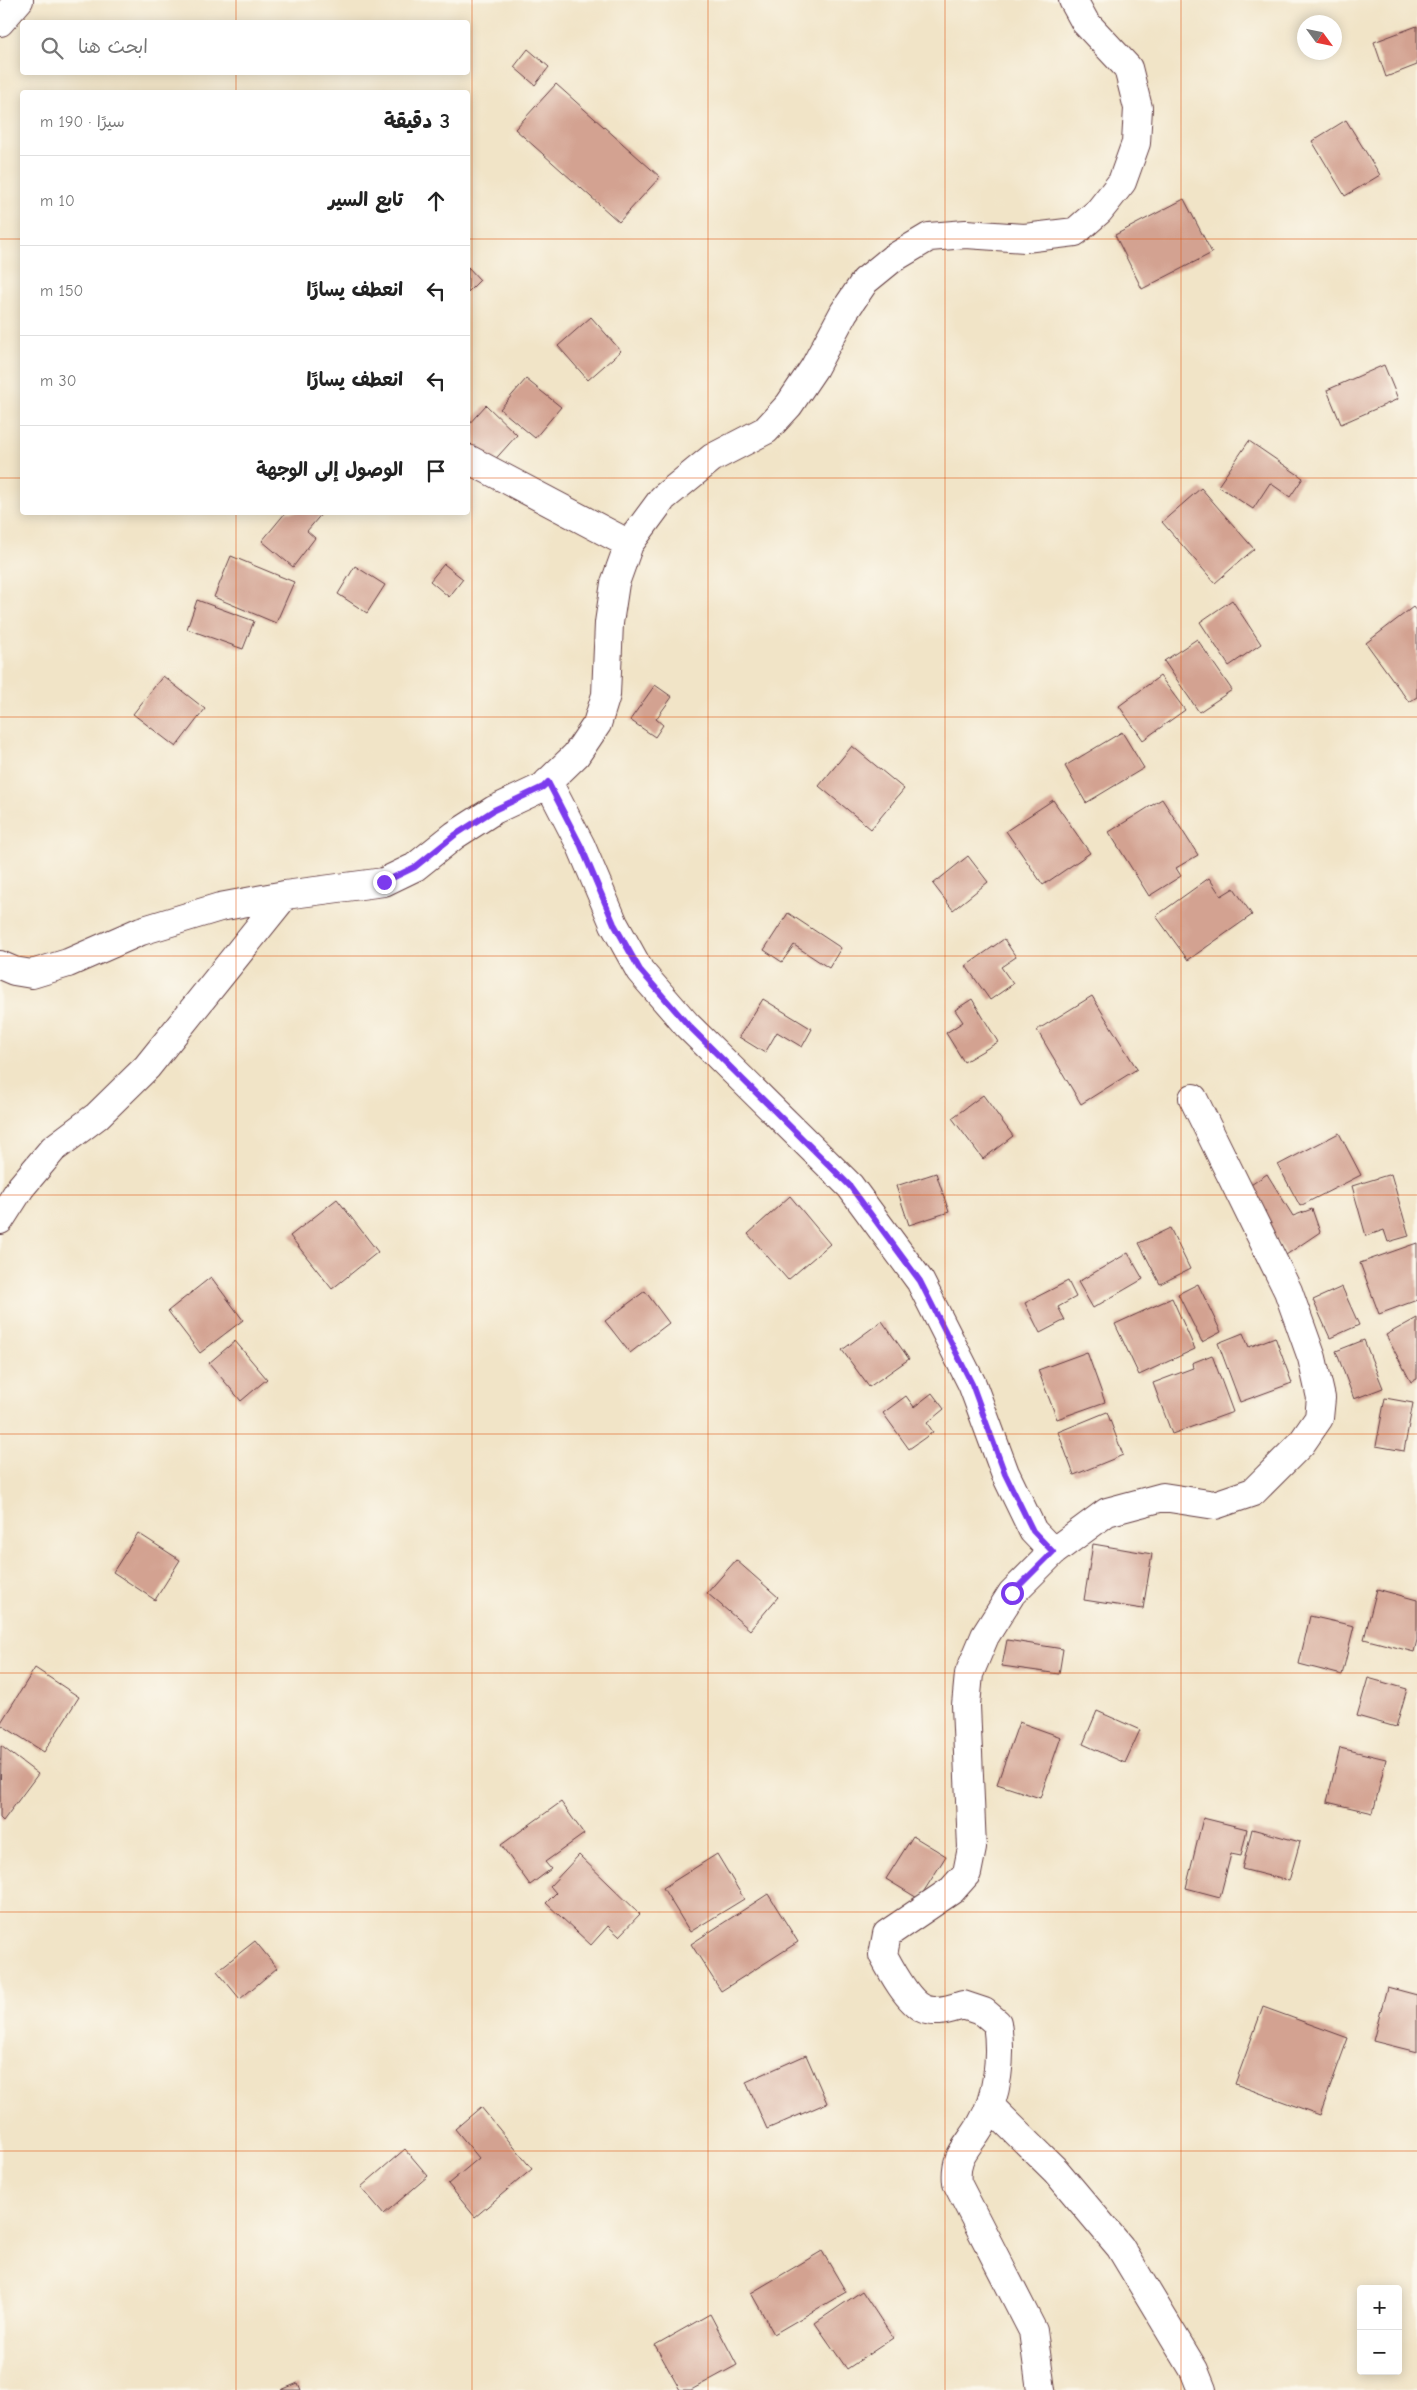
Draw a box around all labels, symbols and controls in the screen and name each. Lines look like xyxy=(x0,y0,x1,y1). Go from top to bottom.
north arrow xyxy=(1297,15,1342,60)
search box xyxy=(20,20,470,75)
icon: search xyxy=(38,34,66,62)
text: ابحث هنا xyxy=(78,36,148,58)
text: 3 دقيقة xyxy=(384,109,450,133)
text: سيرًا · 190 m xyxy=(40,113,125,131)
icon: ahead xyxy=(422,187,450,215)
text: تابع السير xyxy=(329,189,403,211)
text: 10 m xyxy=(40,192,75,210)
icon: left xyxy=(422,277,450,305)
text: انعطف يسارًا xyxy=(306,279,403,301)
text: 150 m xyxy=(40,282,83,300)
icon: left xyxy=(422,367,450,395)
text: انعطف يسارًا xyxy=(306,369,403,391)
text: 30 m xyxy=(40,372,76,390)
icon: arrive xyxy=(422,457,450,485)
text: الوصول إلى الوجهة xyxy=(256,459,403,481)
route end xyxy=(373,871,396,894)
route start xyxy=(1001,1582,1024,1605)
map controls xyxy=(1357,2285,1402,2375)
button: + xyxy=(1357,2285,1402,2330)
button: − xyxy=(1357,2330,1402,2375)

